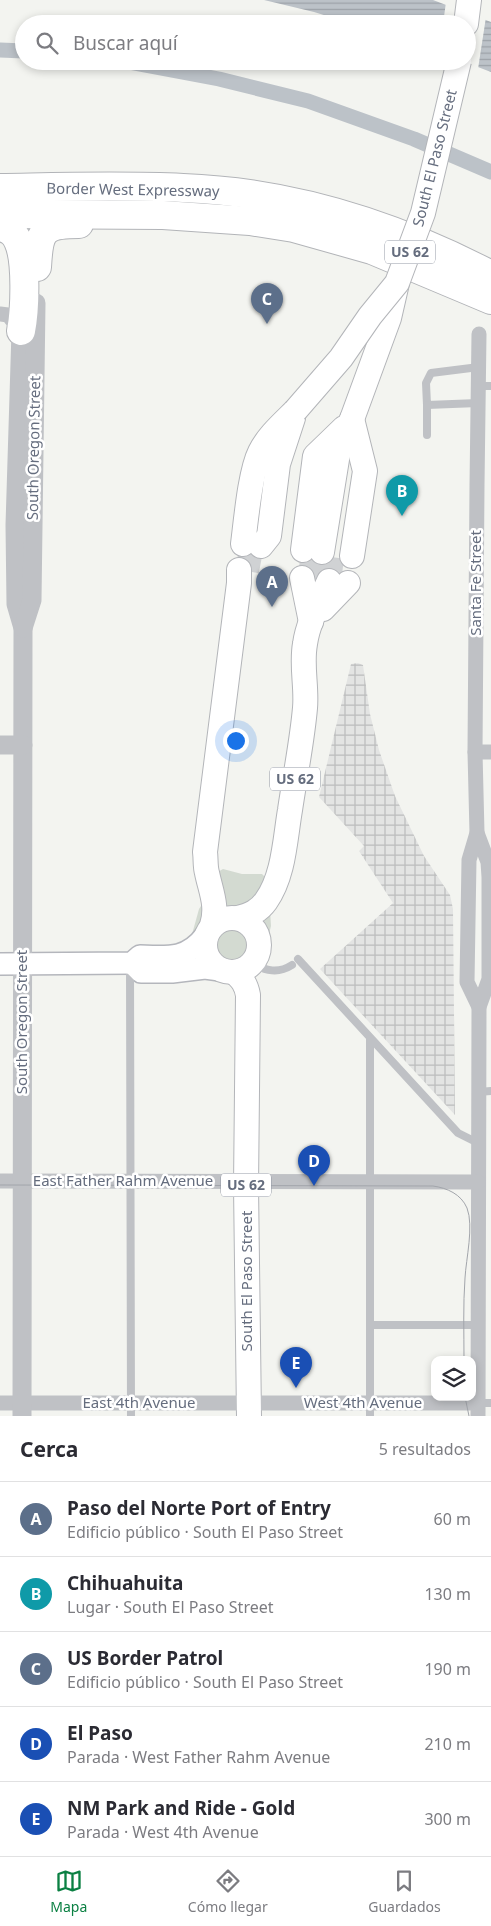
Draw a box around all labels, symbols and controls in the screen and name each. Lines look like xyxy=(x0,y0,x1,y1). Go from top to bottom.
search box xyxy=(15,15,476,70)
icon: search xyxy=(33,29,61,57)
text: Buscar aquí xyxy=(73,30,178,56)
street label: South El Paso Street xyxy=(407,86,461,228)
street label: Border West Expressway xyxy=(46,177,220,201)
road number: US 62 xyxy=(385,240,435,264)
pin: C xyxy=(251,283,283,324)
street label: South Oregon Street xyxy=(22,375,44,520)
pin: B xyxy=(386,475,418,516)
street label: Santa Fe Street xyxy=(465,530,485,636)
pin: A xyxy=(256,566,288,607)
your location xyxy=(223,728,249,754)
road number: US 62 xyxy=(270,768,320,791)
street label: South Oregon Street xyxy=(11,949,31,1094)
pin: D xyxy=(298,1145,330,1186)
street label: East Father Rahm Avenue xyxy=(33,1170,213,1190)
road number: US 62 xyxy=(221,1174,271,1196)
street label: South El Paso Street xyxy=(236,1210,256,1351)
pin: E xyxy=(280,1347,312,1388)
map controls xyxy=(431,1356,476,1401)
button: layers xyxy=(431,1356,476,1401)
street label: East 4th Avenue xyxy=(82,1392,196,1412)
street label: West 4th Avenue xyxy=(304,1392,422,1412)
text: Cerca xyxy=(20,1435,78,1463)
text: 5 resultados xyxy=(379,1438,471,1460)
text: Paso del Norte Port of Entry xyxy=(67,1495,331,1521)
text: A xyxy=(30,1508,42,1530)
text: 60 m xyxy=(434,1508,471,1530)
text: Edificio público · South El Paso Street xyxy=(67,1521,343,1543)
text: Chihuahuita xyxy=(67,1570,183,1596)
text: B xyxy=(31,1583,41,1605)
text: 130 m xyxy=(424,1583,471,1605)
text: Lugar · South El Paso Street xyxy=(67,1596,274,1618)
text: US Border Patrol xyxy=(67,1645,223,1671)
text: C xyxy=(31,1658,41,1680)
text: 190 m xyxy=(424,1658,471,1680)
text: Edificio público · South El Paso Street xyxy=(67,1671,343,1693)
text: El Paso xyxy=(67,1720,133,1746)
text: D xyxy=(30,1733,42,1755)
text: 210 m xyxy=(424,1733,471,1755)
text: Parada · West Father Rahm Avenue xyxy=(67,1746,330,1768)
text: NM Park and Ride - Gold xyxy=(67,1795,295,1821)
text: E xyxy=(32,1808,40,1830)
text: 300 m xyxy=(424,1808,471,1830)
text: Parada · West 4th Avenue xyxy=(67,1821,259,1843)
tab: Mapa xyxy=(50,1867,87,1916)
tab: Cómo llegar xyxy=(188,1867,268,1916)
tab: Guardados xyxy=(368,1867,441,1916)

